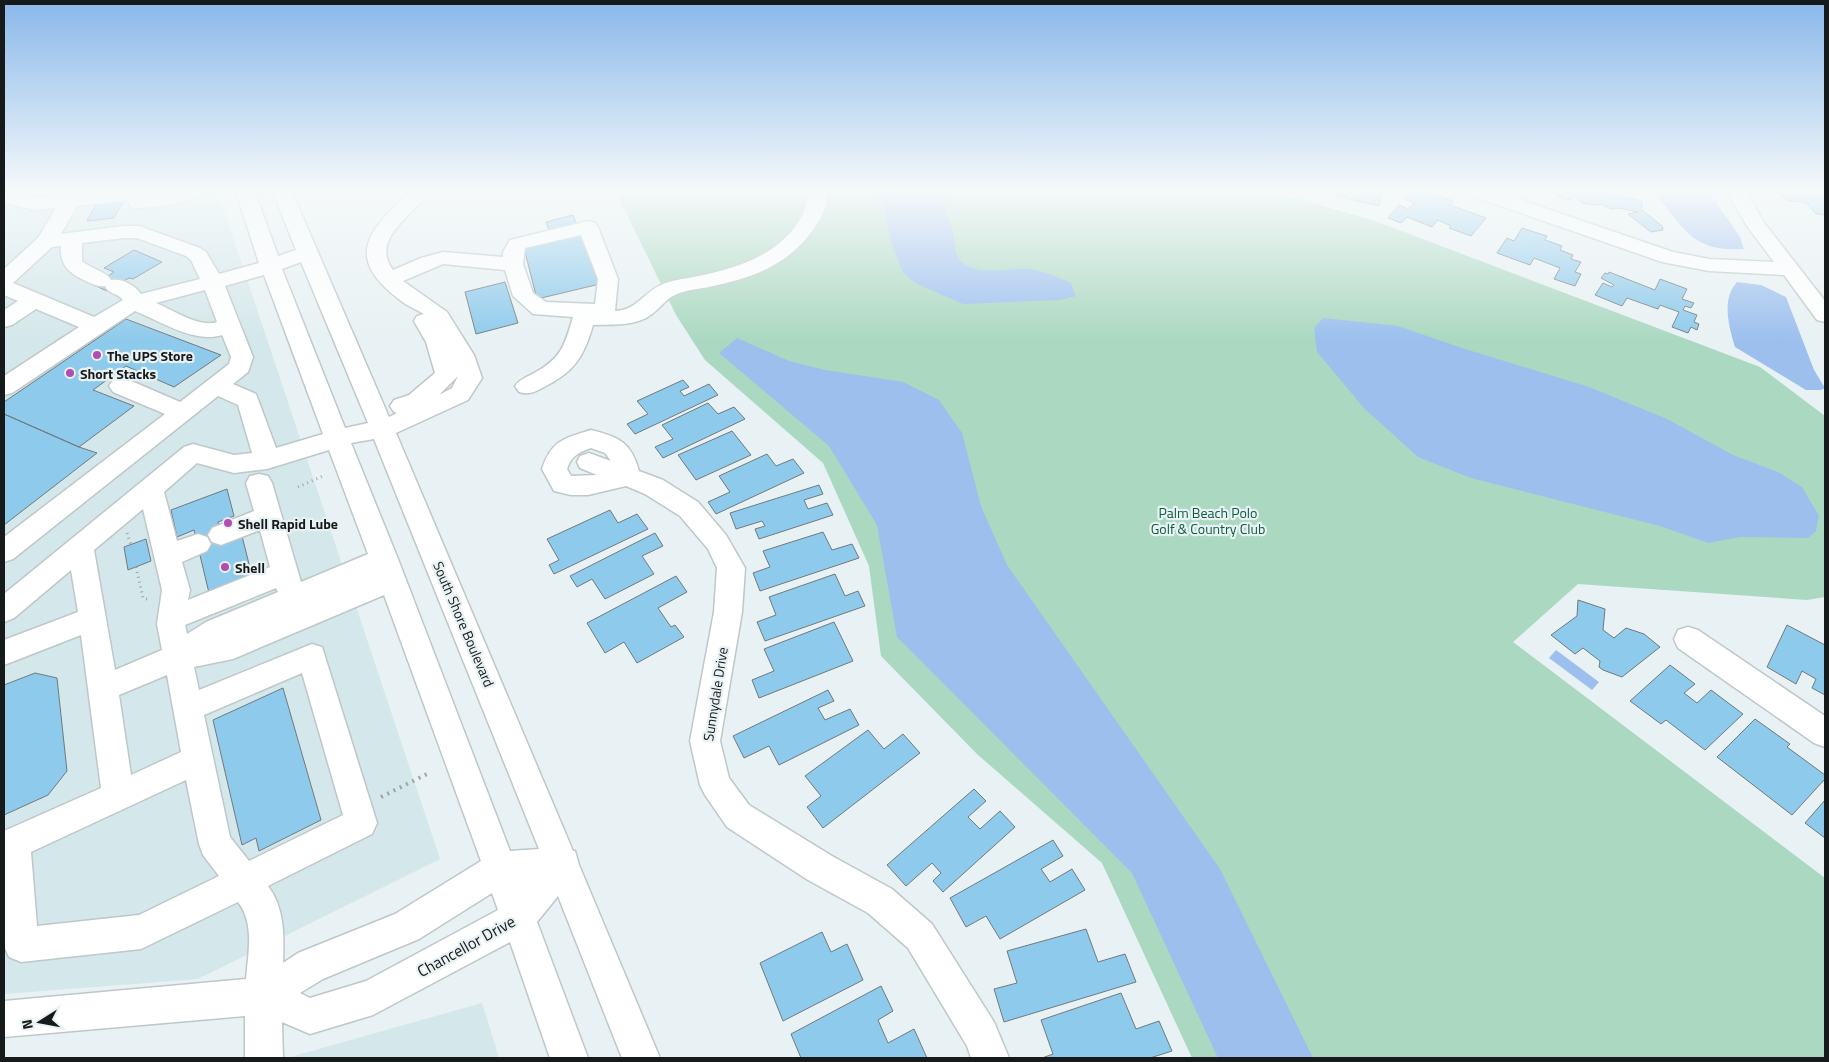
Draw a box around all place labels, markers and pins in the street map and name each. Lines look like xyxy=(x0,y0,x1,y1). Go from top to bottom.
place label: The UPS Store xyxy=(107,345,193,366)
marker: The UPS Store xyxy=(91,349,103,361)
place label: Short Stacks xyxy=(80,363,156,384)
marker: Short Stacks xyxy=(64,367,76,379)
place label: Shell Rapid Lube xyxy=(238,513,338,534)
marker: Shell Rapid Lube xyxy=(222,517,234,529)
place label: Shell xyxy=(235,557,265,578)
marker: Shell xyxy=(219,561,231,573)

